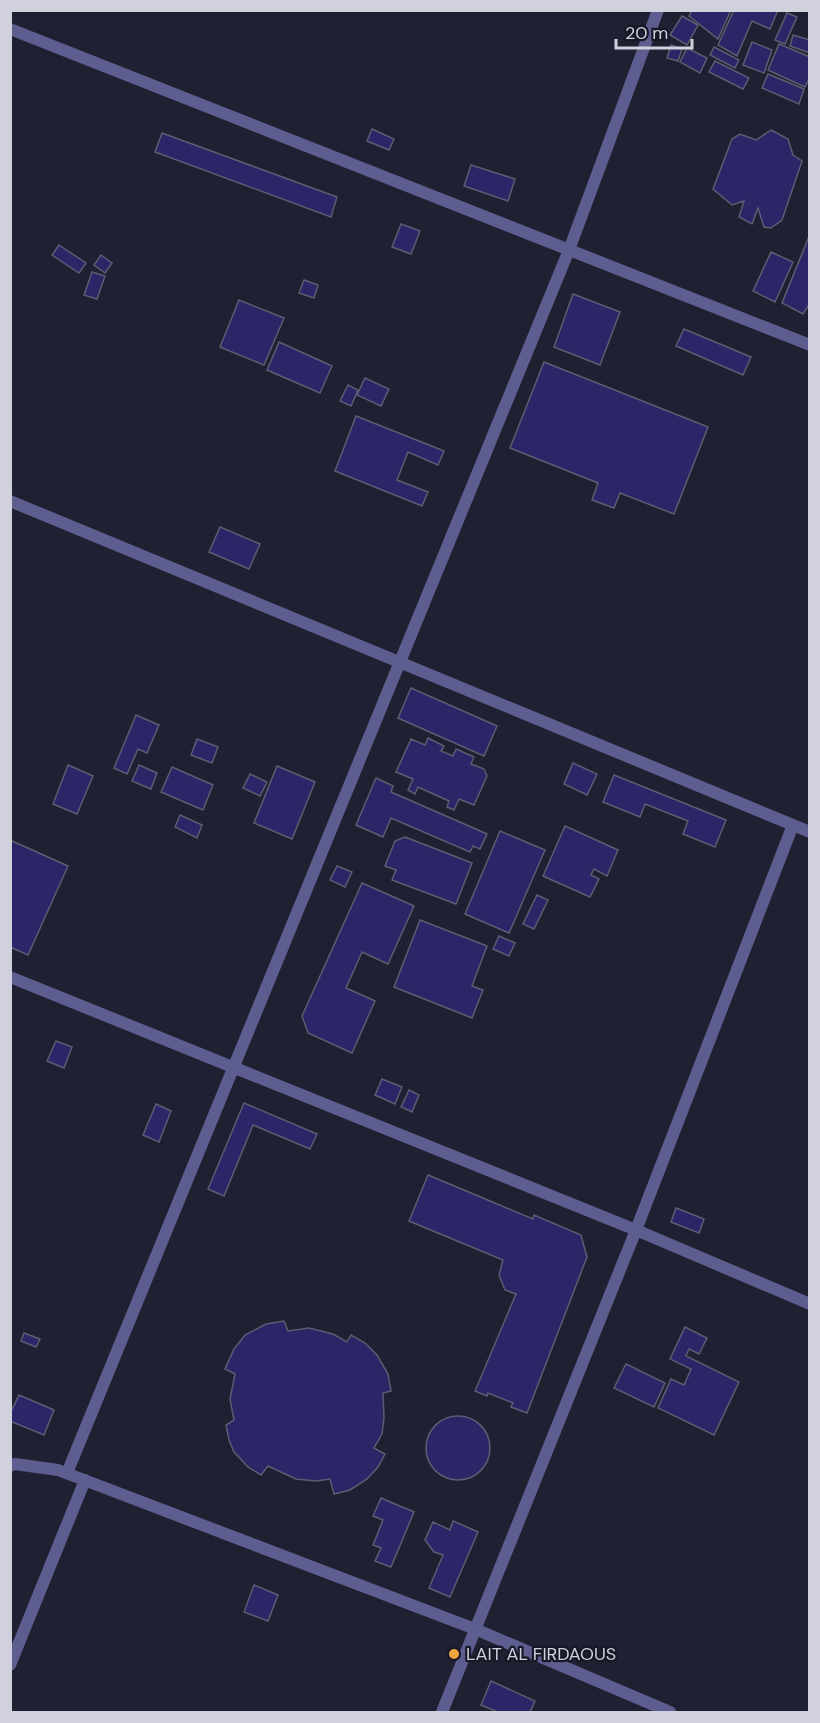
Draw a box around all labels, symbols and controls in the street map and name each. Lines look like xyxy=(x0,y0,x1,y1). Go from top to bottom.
scale bar xyxy=(616,12,692,50)
text: 20 m xyxy=(625,21,668,45)
place label: LAIT AL FIRDAOUS xyxy=(466,1642,616,1666)
marker: LAIT AL FIRDAOUS xyxy=(447,1647,461,1661)

